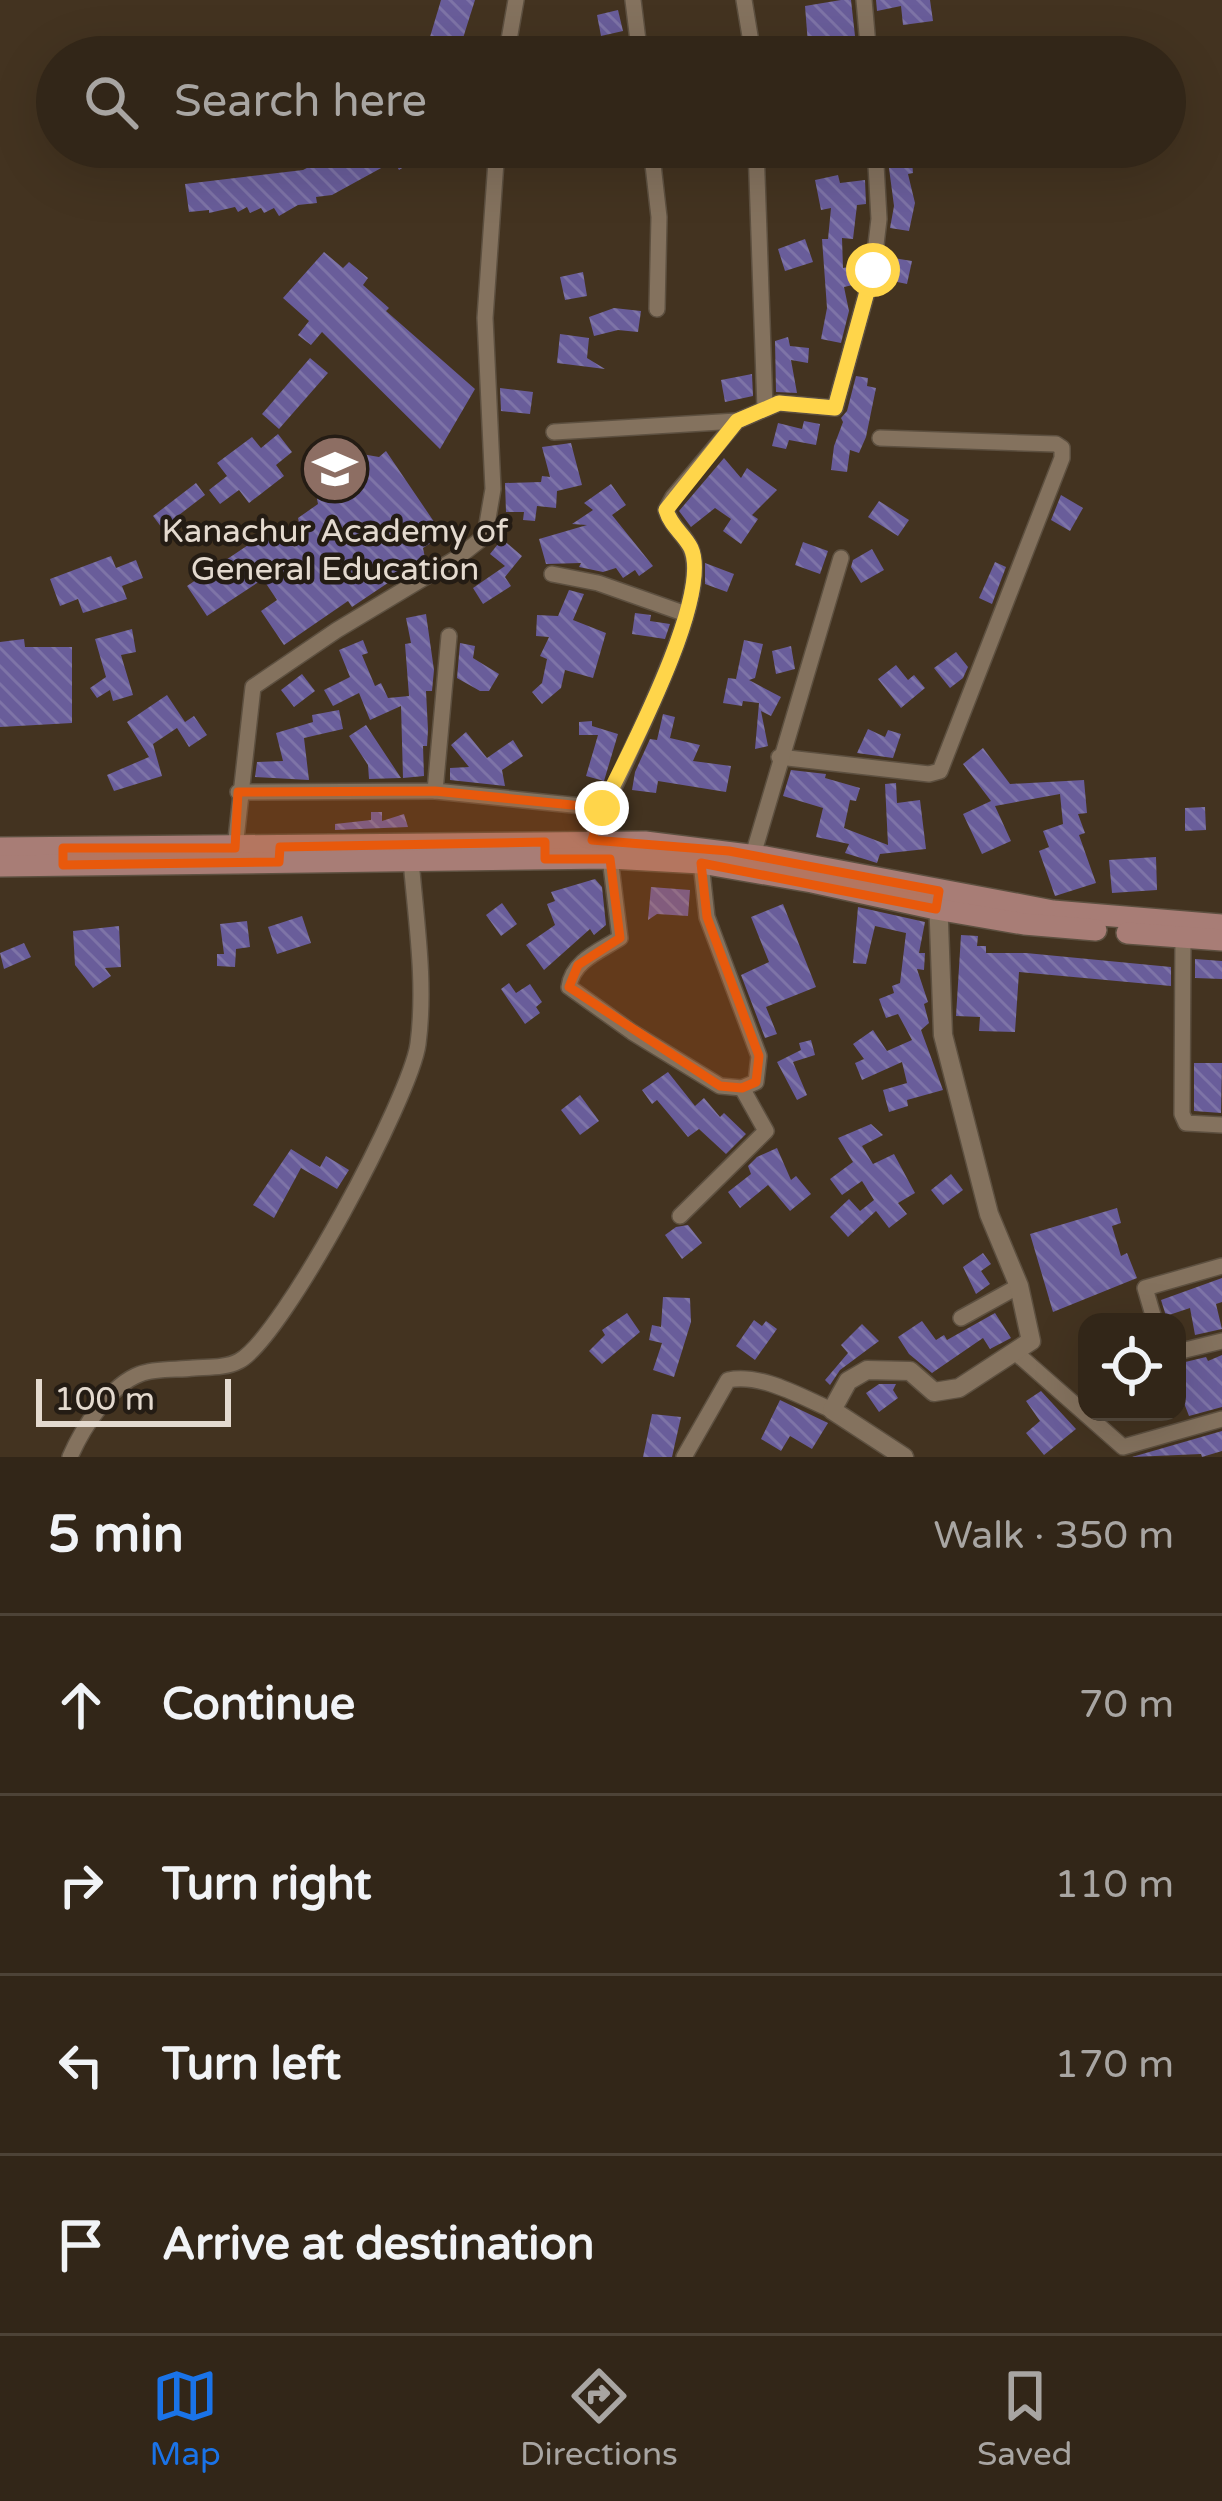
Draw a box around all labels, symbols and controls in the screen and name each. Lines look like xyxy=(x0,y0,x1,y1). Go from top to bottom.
search box xyxy=(36,36,1186,168)
icon: search xyxy=(78,69,144,135)
text: Search here xyxy=(174,75,427,129)
route start xyxy=(846,243,900,297)
school or university icon: Kanachur Academy of General Education xyxy=(300,434,370,504)
place label: Kanachur Academy of General Education xyxy=(162,512,509,589)
route end xyxy=(575,781,629,835)
map controls xyxy=(1078,1313,1186,1421)
button: locate xyxy=(1078,1313,1186,1421)
scale bar xyxy=(36,1373,231,1426)
text: 100 m xyxy=(54,1380,155,1419)
text: 5 min xyxy=(48,1504,184,1566)
text: Walk · 350 m xyxy=(933,1512,1174,1559)
icon: ahead xyxy=(48,1672,114,1738)
text: Continue xyxy=(162,1678,355,1732)
text: 70 m xyxy=(1079,1681,1174,1728)
icon: right xyxy=(48,1852,114,1918)
text: Turn right xyxy=(162,1858,371,1912)
text: 110 m xyxy=(1055,1861,1174,1908)
icon: left xyxy=(48,2032,114,2098)
text: Turn left xyxy=(162,2038,341,2092)
text: 170 m xyxy=(1055,2041,1174,2088)
icon: arrive xyxy=(48,2212,114,2278)
text: Arrive at destination xyxy=(162,2218,594,2272)
tab: Map xyxy=(150,2363,221,2474)
tab: Directions xyxy=(520,2363,678,2474)
tab: Saved xyxy=(977,2363,1072,2474)

